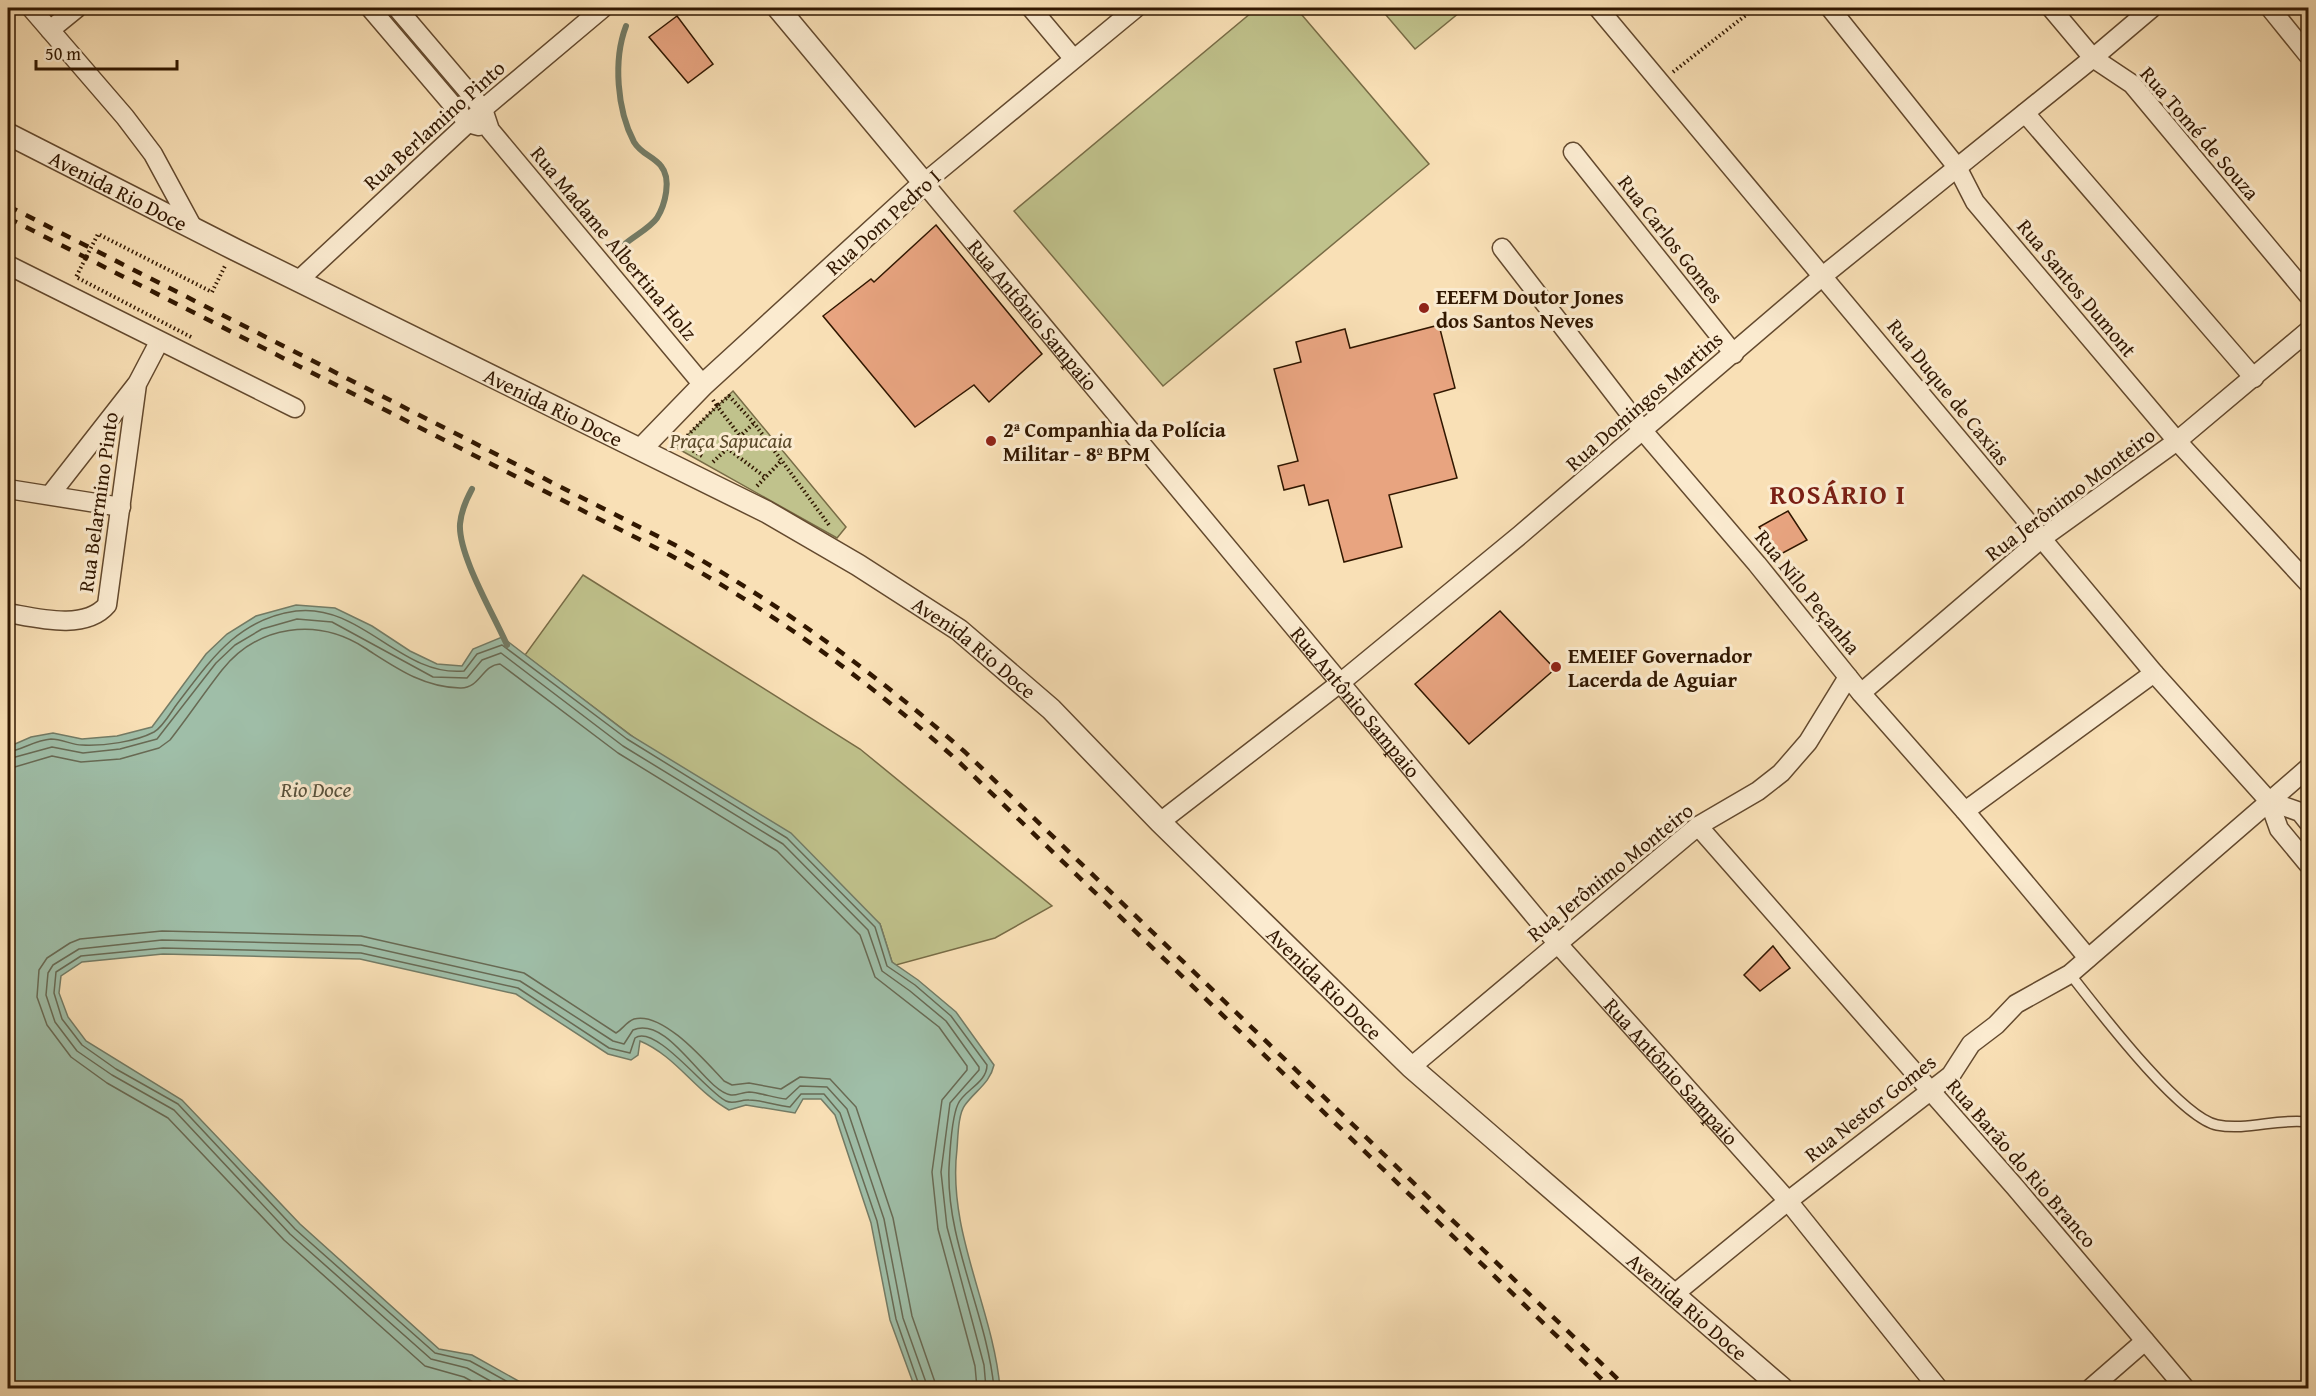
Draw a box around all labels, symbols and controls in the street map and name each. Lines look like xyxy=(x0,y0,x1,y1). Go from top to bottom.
scale bar xyxy=(36,33,177,71)
text: 50 m xyxy=(45,40,81,67)
street label: Rua Berlamino Pinto xyxy=(356,53,512,197)
street label: Rua Tomé de Souza xyxy=(2133,59,2267,207)
street label: Rua Madame Albertina Holz xyxy=(523,139,705,347)
street label: Avenida Rio Doce xyxy=(44,142,193,238)
street label: Rua Dom Pedro I xyxy=(818,162,948,282)
street label: Rua Carlos Gomes xyxy=(1611,168,1731,310)
street label: Rua Santos Dumont xyxy=(2010,212,2145,364)
street label: Rua Antônio Sampaio xyxy=(961,232,1106,397)
place label: EEEFM Doutor Jones dos Santos Neves xyxy=(1436,281,1624,336)
marker: EEEFM Doutor Jones dos Santos Neves xyxy=(1417,301,1431,315)
street label: Rua Duque de Caxias xyxy=(1880,312,2018,472)
street label: Rua Domingos Martins xyxy=(1558,324,1730,478)
street label: Avenida Rio Doce xyxy=(479,359,628,454)
street label: Rua Belarmino Pinto xyxy=(70,410,126,594)
place label: 2ª Companhia da Polícia Militar - 8º BPM xyxy=(1003,414,1226,469)
street label: Rua Jerônimo Monteiro xyxy=(1978,420,2162,568)
park label: Praça Sapucaia xyxy=(669,425,793,456)
marker: 2ª Companhia da Polícia Militar - 8º BPM xyxy=(984,434,998,448)
district label: ROSÁRIO I xyxy=(1770,474,1906,514)
street label: Rua Nilo Peçanha xyxy=(1748,523,1868,661)
street label: Avenida Rio Doce xyxy=(906,588,1044,706)
street label: Rua Antônio Sampaio xyxy=(1284,619,1428,784)
place label: EMEIEF Governador Lacerda de Aguiar xyxy=(1568,640,1752,695)
marker: EMEIEF Governador Lacerda de Aguiar xyxy=(1549,660,1563,674)
water label: Rio Doce xyxy=(280,773,352,805)
street label: Rua Jerônimo Monteiro xyxy=(1520,795,1700,949)
street label: Avenida Rio Doce xyxy=(1260,919,1390,1047)
street label: Rua Antônio Sampaio xyxy=(1597,990,1746,1152)
street label: Rua Nestor Gomes xyxy=(1798,1047,1942,1169)
street label: Rua Barão do Rio Branco xyxy=(1940,1071,2104,1255)
street label: Avenida Rio Doce xyxy=(1620,1245,1755,1367)

